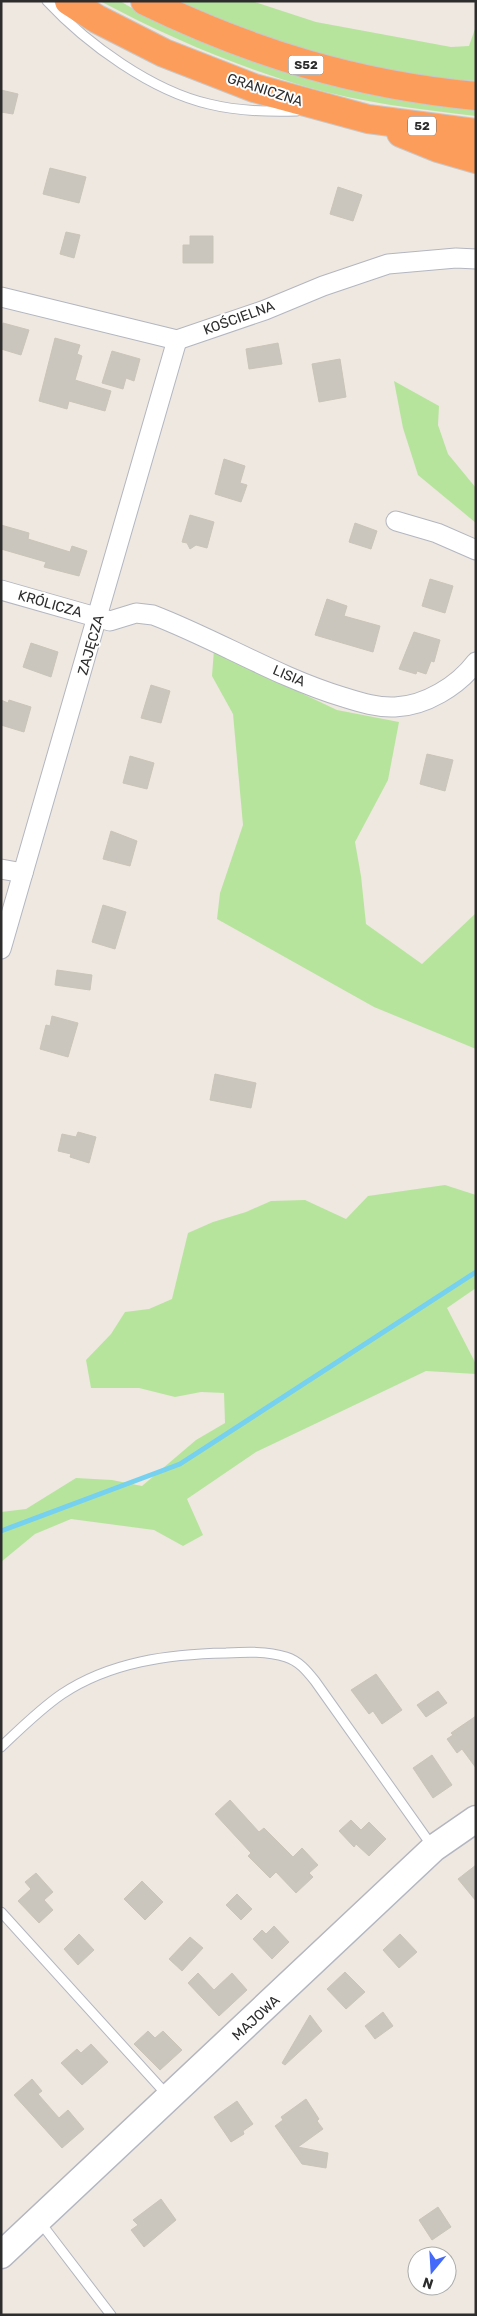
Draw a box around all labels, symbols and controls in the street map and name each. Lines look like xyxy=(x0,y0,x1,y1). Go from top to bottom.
road number: S52 xyxy=(288,56,324,74)
street label: GRANICZNA xyxy=(225,70,306,110)
road number: 52 xyxy=(408,116,436,136)
street label: KOŚCIELNA xyxy=(201,296,278,339)
street label: KRÓLICZA xyxy=(16,586,85,621)
street label: ZAJĘCZA xyxy=(74,612,108,677)
street label: LISIA xyxy=(270,662,308,691)
street label: MAJOWA xyxy=(229,1991,284,2044)
north arrow xyxy=(407,2246,457,2296)
text: N xyxy=(421,2273,436,2293)

